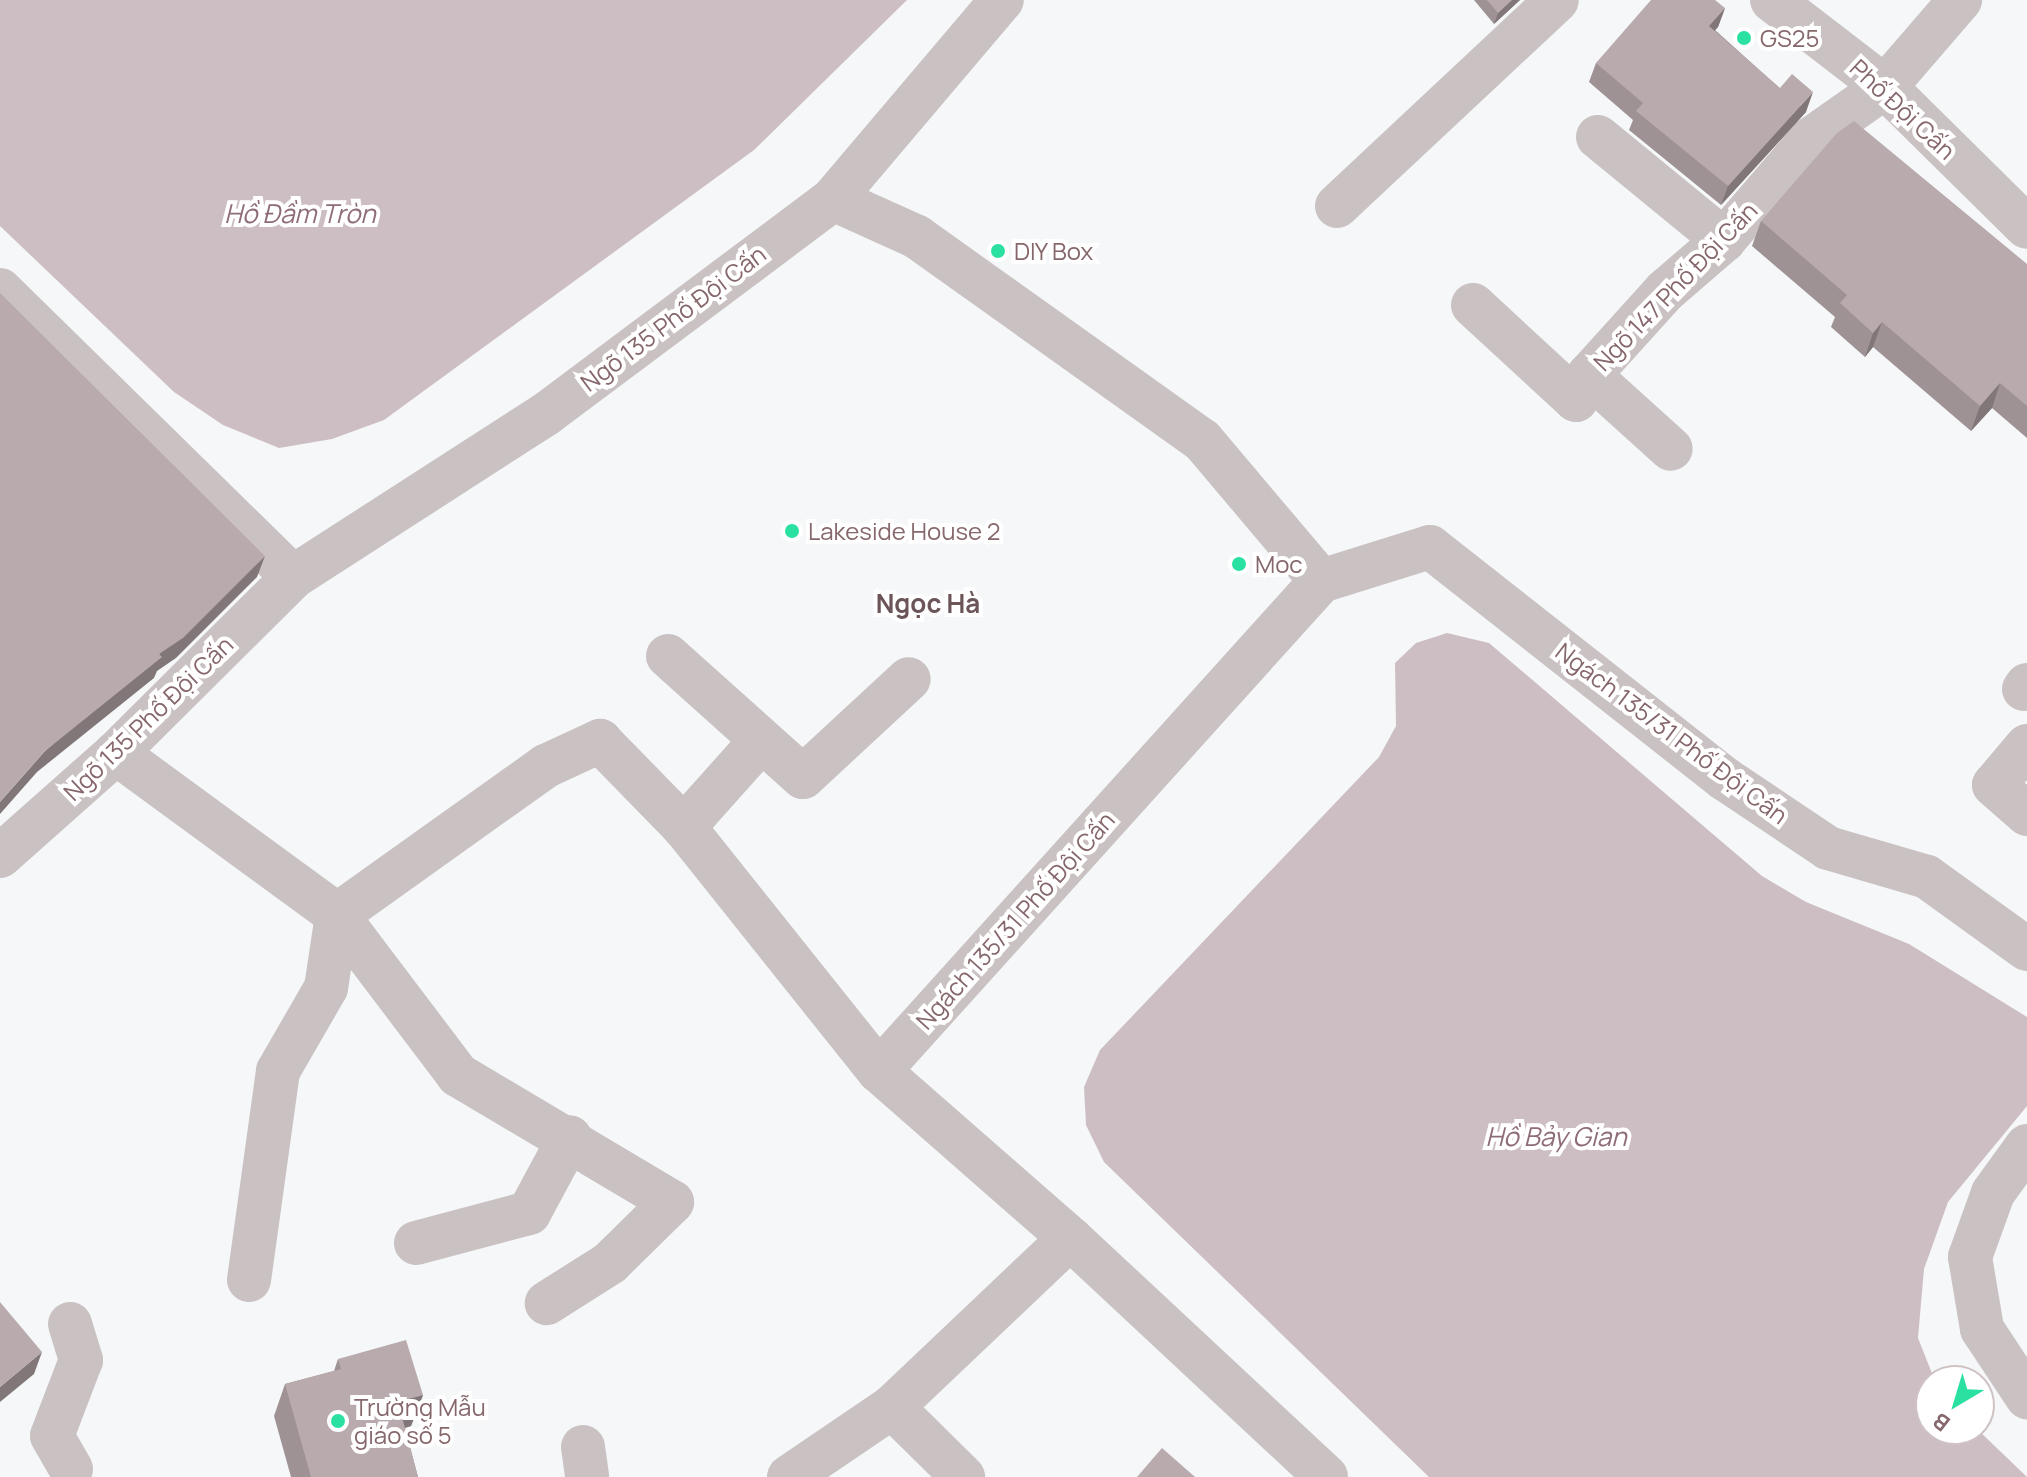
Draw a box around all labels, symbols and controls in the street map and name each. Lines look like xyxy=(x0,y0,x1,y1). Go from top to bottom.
place label: GS25 xyxy=(1760,24,1819,52)
marker: GS25 xyxy=(1735,29,1753,47)
street label: Phố Đội Cấn xyxy=(1845,53,1961,165)
street label: Ngõ 147 Phố Đội Cấn xyxy=(1587,196,1763,376)
water label: Hồ Đầm Tròn xyxy=(224,198,376,230)
place label: DIY Box xyxy=(1014,237,1094,265)
street label: Ngõ 135 Phố Đội Cấn xyxy=(575,239,771,397)
marker: DIY Box xyxy=(989,242,1007,260)
place label: Lakeside House 2 xyxy=(808,517,1001,545)
marker: Lakeside House 2 xyxy=(783,522,801,540)
place label: Moc xyxy=(1255,550,1303,578)
marker: Moc xyxy=(1230,555,1248,573)
district label: Ngọc Hà xyxy=(876,588,980,620)
street label: Ngõ 135 Phố Đội Cấn xyxy=(57,630,239,806)
street label: Ngách 135/31 Phố Đội Cấn xyxy=(1550,636,1794,830)
street label: Ngách 135/31 Phố Đội Cấn xyxy=(910,805,1120,1035)
water label: Hồ Bảy Gian xyxy=(1485,1121,1627,1153)
north arrow xyxy=(1915,1365,1995,1445)
place label: Trường Mẫu giáo số 5 xyxy=(354,1393,486,1449)
text: B xyxy=(1927,1406,1956,1438)
marker: Trường Mẫu giáo số 5 xyxy=(329,1412,347,1430)

